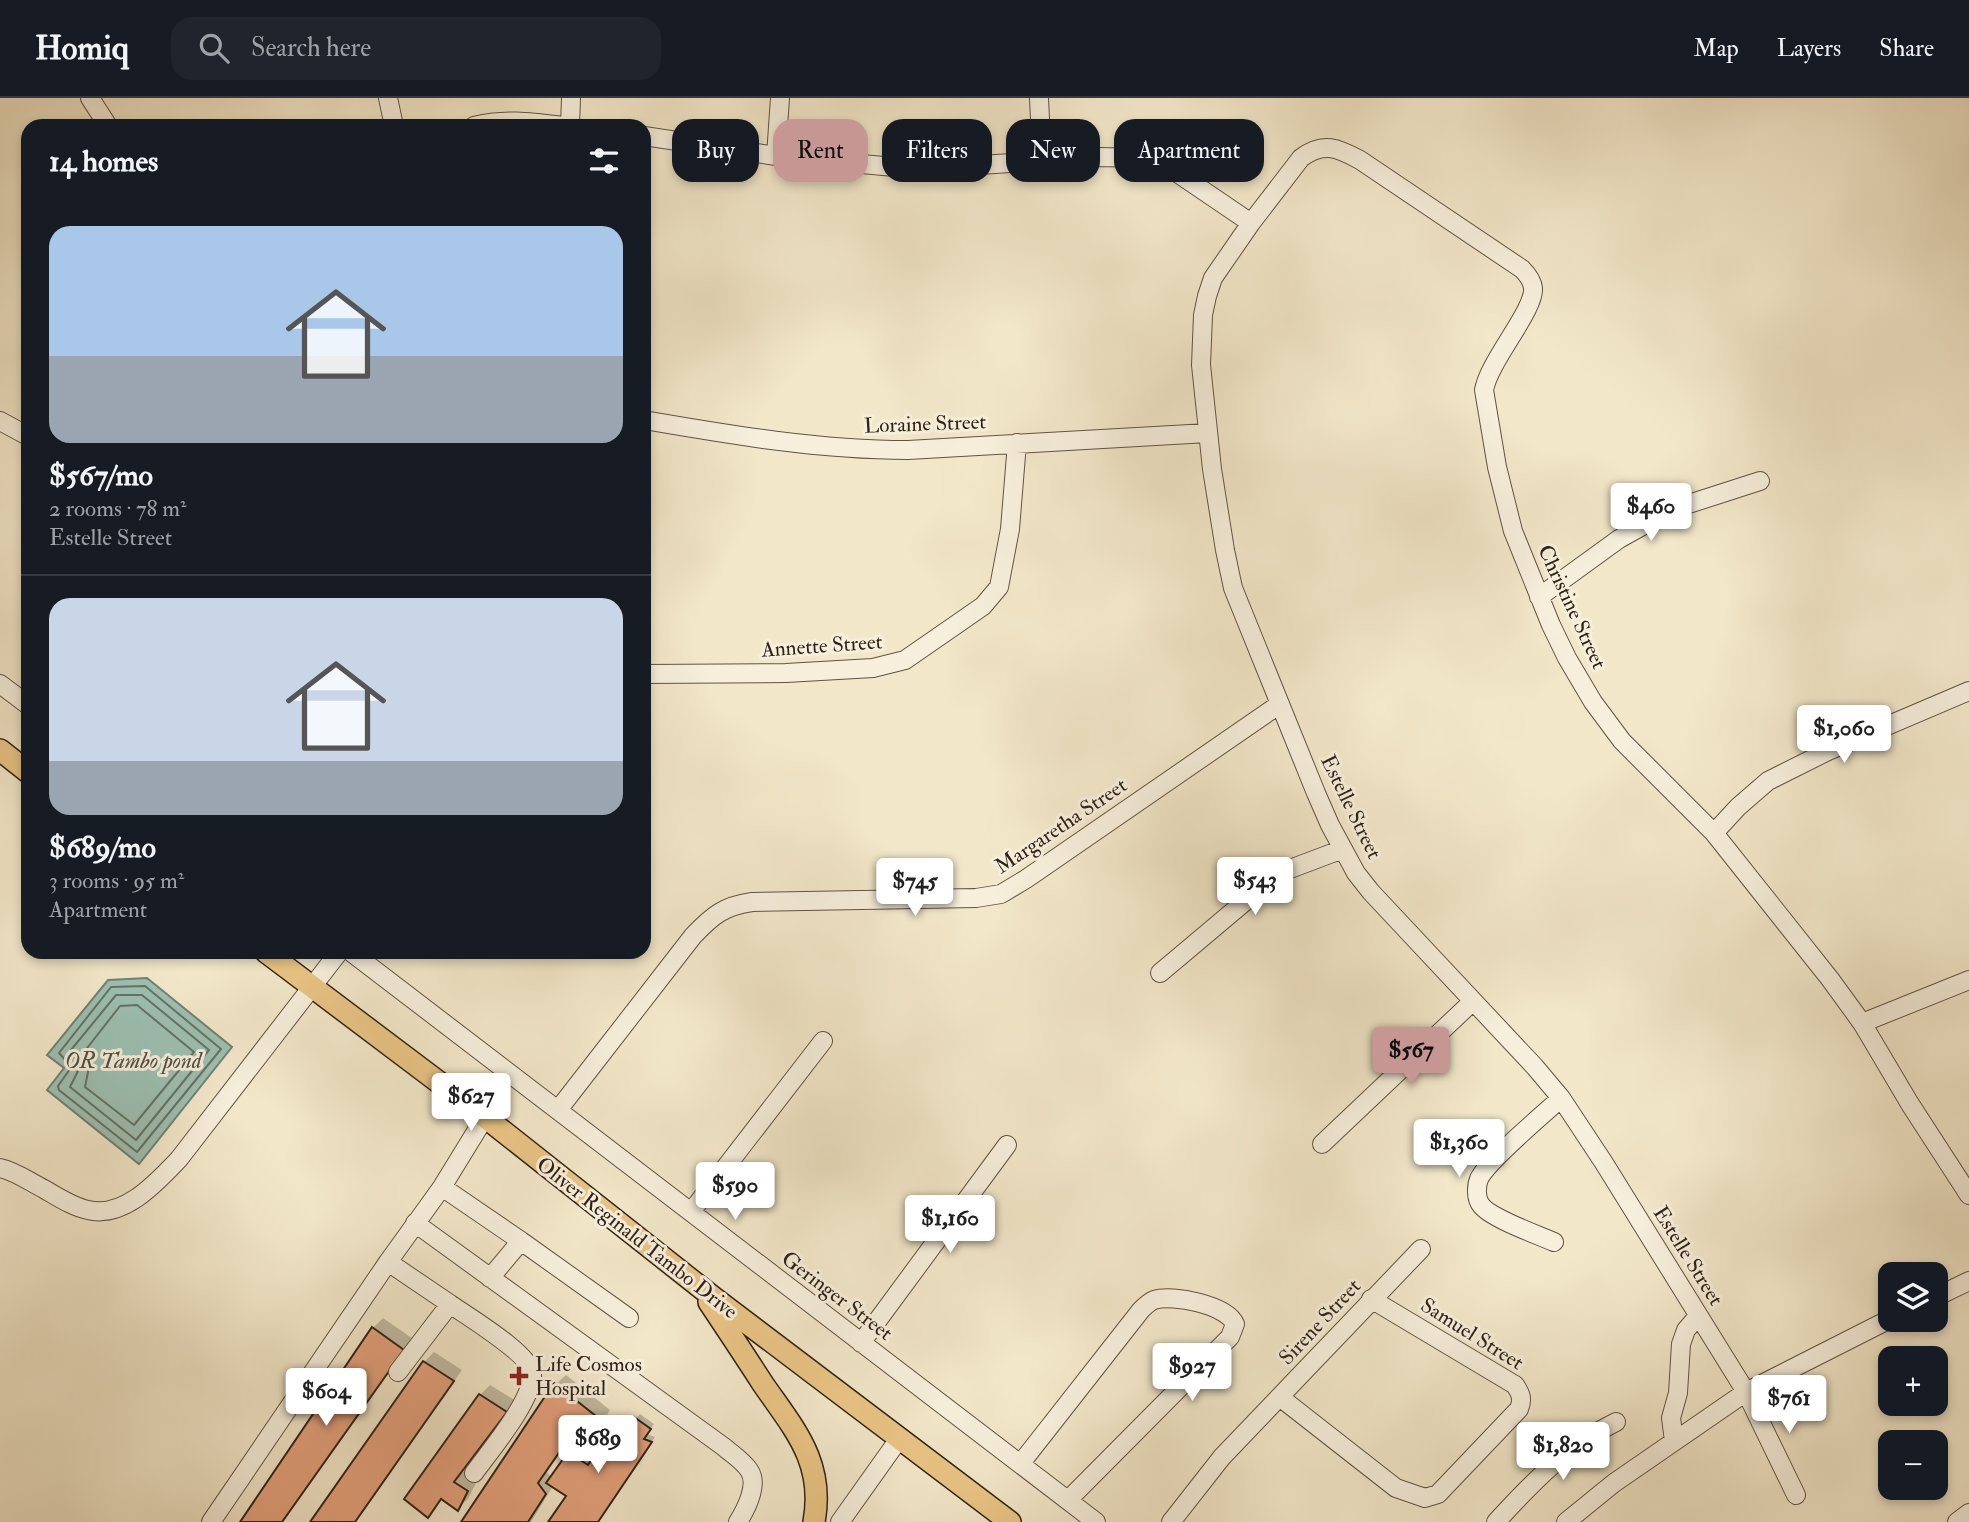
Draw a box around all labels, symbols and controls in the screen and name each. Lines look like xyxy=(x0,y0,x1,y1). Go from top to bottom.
search box xyxy=(171,17,661,80)
text: Homiq xyxy=(35,28,129,69)
icon: search xyxy=(195,29,233,67)
text: Search here xyxy=(251,32,371,64)
text: Map xyxy=(1694,33,1739,64)
text: Layers xyxy=(1777,33,1841,64)
text: Share xyxy=(1879,33,1934,64)
chip: Buy xyxy=(672,119,759,182)
chip: Rent xyxy=(773,119,868,182)
chip: Filters xyxy=(882,119,992,182)
chip: New xyxy=(1006,119,1100,182)
chip: Apartment xyxy=(1114,119,1264,182)
icon: filters xyxy=(585,142,623,180)
text: 14 homes xyxy=(49,143,158,180)
icon: home xyxy=(273,271,399,397)
street label: Loraine Street xyxy=(864,408,987,440)
text: $567/mo xyxy=(49,457,153,494)
pin: $460 xyxy=(1610,484,1692,543)
text: $460 xyxy=(1627,491,1675,520)
text: 2 rooms · 78 m² xyxy=(49,494,187,523)
text: Estelle Street xyxy=(49,523,172,552)
street label: Christine Street xyxy=(1531,541,1613,674)
street label: Annette Street xyxy=(760,628,884,664)
icon: home xyxy=(273,643,399,769)
pin: $1,060 xyxy=(1787,706,1901,765)
text: $1,060 xyxy=(1813,713,1875,742)
street label: Estelle Street xyxy=(1314,751,1388,864)
street label: Margaretha Street xyxy=(990,772,1132,880)
text: $689/mo xyxy=(49,829,156,866)
pin: $745 xyxy=(874,858,956,918)
pin: $543 xyxy=(1214,858,1296,917)
text: $543 xyxy=(1233,865,1277,894)
text: 3 rooms · 95 m² xyxy=(49,866,184,895)
text: $745 xyxy=(892,866,938,895)
text: Apartment xyxy=(49,895,147,924)
pin: $567 xyxy=(1370,1028,1452,1087)
text: $567 xyxy=(1388,1035,1434,1064)
water label: OR Tambo pond xyxy=(64,1046,203,1075)
pin: $627 xyxy=(430,1074,512,1133)
text: $627 xyxy=(448,1081,494,1110)
pin: $1,360 xyxy=(1402,1119,1516,1179)
text: $1,360 xyxy=(1430,1127,1488,1156)
street label: Oliver Reginald Tambo Drive xyxy=(531,1151,743,1325)
pin: $590 xyxy=(694,1162,776,1222)
text: $590 xyxy=(712,1170,758,1199)
pin: $1,160 xyxy=(893,1196,1007,1255)
street label: Estelle Street xyxy=(1647,1201,1729,1311)
text: $1,160 xyxy=(921,1203,979,1232)
street label: Geringer Street xyxy=(776,1245,898,1347)
map controls xyxy=(1878,1262,1948,1500)
button: layers xyxy=(1878,1262,1948,1332)
street label: Sirene Street xyxy=(1273,1273,1367,1371)
street label: Samuel Street xyxy=(1415,1292,1529,1376)
pin: $927 xyxy=(1151,1344,1233,1403)
button: + xyxy=(1878,1346,1948,1416)
place label: Life Cosmos Hospital xyxy=(535,1351,642,1402)
text: $927 xyxy=(1169,1351,1215,1380)
marker: Life Cosmos Hospital xyxy=(509,1366,529,1386)
pin: $604 xyxy=(285,1368,367,1428)
text: $604 xyxy=(302,1376,350,1405)
pin: $761 xyxy=(1748,1376,1830,1435)
text: $761 xyxy=(1767,1383,1811,1412)
pin: $689 xyxy=(557,1416,639,1475)
pin: $1,820 xyxy=(1506,1422,1620,1482)
text: $689 xyxy=(574,1423,622,1452)
text: $1,820 xyxy=(1533,1430,1593,1459)
button: − xyxy=(1878,1430,1948,1500)

